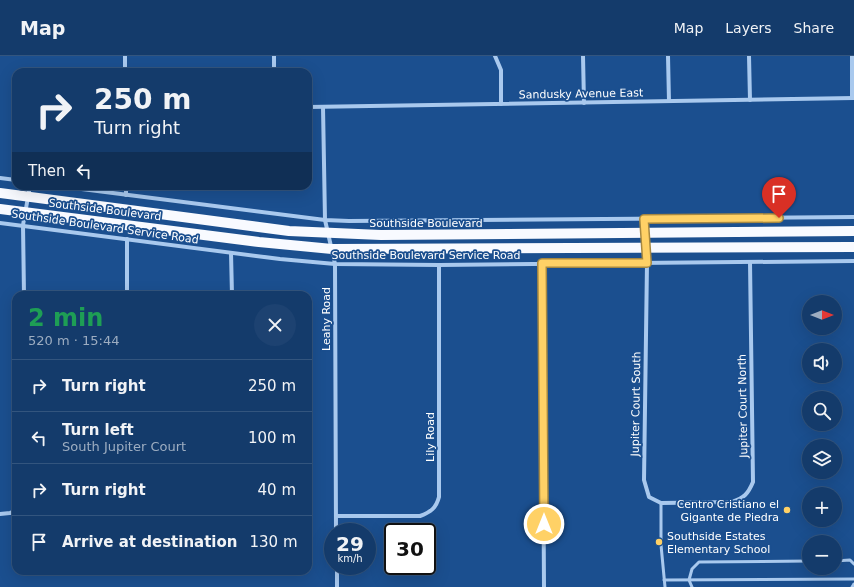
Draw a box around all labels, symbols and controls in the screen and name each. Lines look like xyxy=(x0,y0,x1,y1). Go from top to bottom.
text: Map xyxy=(20,17,65,39)
text: Map xyxy=(674,20,703,36)
text: Layers xyxy=(725,20,772,36)
text: Share xyxy=(794,20,834,36)
text: 250 m xyxy=(94,83,191,116)
icon: right xyxy=(28,84,80,136)
street label: Sandusky Avenue East xyxy=(519,86,644,102)
text: Turn right xyxy=(94,117,180,138)
icon: left xyxy=(73,160,95,182)
text: Then xyxy=(28,162,65,180)
pin xyxy=(762,177,796,218)
icon: arrive xyxy=(768,183,790,205)
street label: Southside Boulevard xyxy=(48,197,162,223)
street label: Southside Boulevard Service Road xyxy=(11,207,199,247)
street label: Southside Boulevard xyxy=(369,217,483,230)
street label: Southside Boulevard Service Road xyxy=(332,249,520,262)
street label: Leahy Road xyxy=(320,287,333,351)
north arrow xyxy=(802,295,842,335)
map controls xyxy=(802,295,842,575)
text: 2 min xyxy=(28,304,103,332)
button: close xyxy=(254,304,296,346)
text: 520 m · 15:44 xyxy=(28,333,119,348)
button: sound xyxy=(802,343,842,383)
street label: Jupiter Court South xyxy=(629,351,643,458)
street label: Jupiter Court North xyxy=(736,354,750,459)
icon: right xyxy=(28,375,50,397)
text: Turn right xyxy=(62,377,146,395)
text: 250 m xyxy=(248,377,296,395)
button: search xyxy=(802,391,842,431)
street label: Lily Road xyxy=(424,412,437,462)
text: Turn left xyxy=(62,421,134,439)
icon: left xyxy=(28,427,50,449)
text: 100 m xyxy=(248,429,296,447)
text: South Jupiter Court xyxy=(62,439,186,454)
button: layers xyxy=(802,439,842,479)
icon: right xyxy=(28,479,50,501)
text: Turn right xyxy=(62,481,146,499)
text: 40 m xyxy=(258,481,296,499)
button: + xyxy=(802,487,842,527)
place label: Centro Cristiano el Gigante de Piedra xyxy=(677,498,779,524)
position arrow xyxy=(523,503,565,545)
marker: Centro Cristiano el Gigante de Piedra xyxy=(782,505,792,515)
speed limit sign: 30 xyxy=(384,523,436,575)
place label: Southside Estates Elementary School xyxy=(667,530,770,556)
icon: arrive xyxy=(28,531,50,553)
text: 29 xyxy=(336,532,364,556)
text: Arrive at destination xyxy=(62,533,237,551)
text: 130 m xyxy=(249,533,298,551)
button: − xyxy=(802,535,842,575)
marker: Southside Estates Elementary School xyxy=(654,537,664,547)
text: km/h xyxy=(337,553,363,564)

